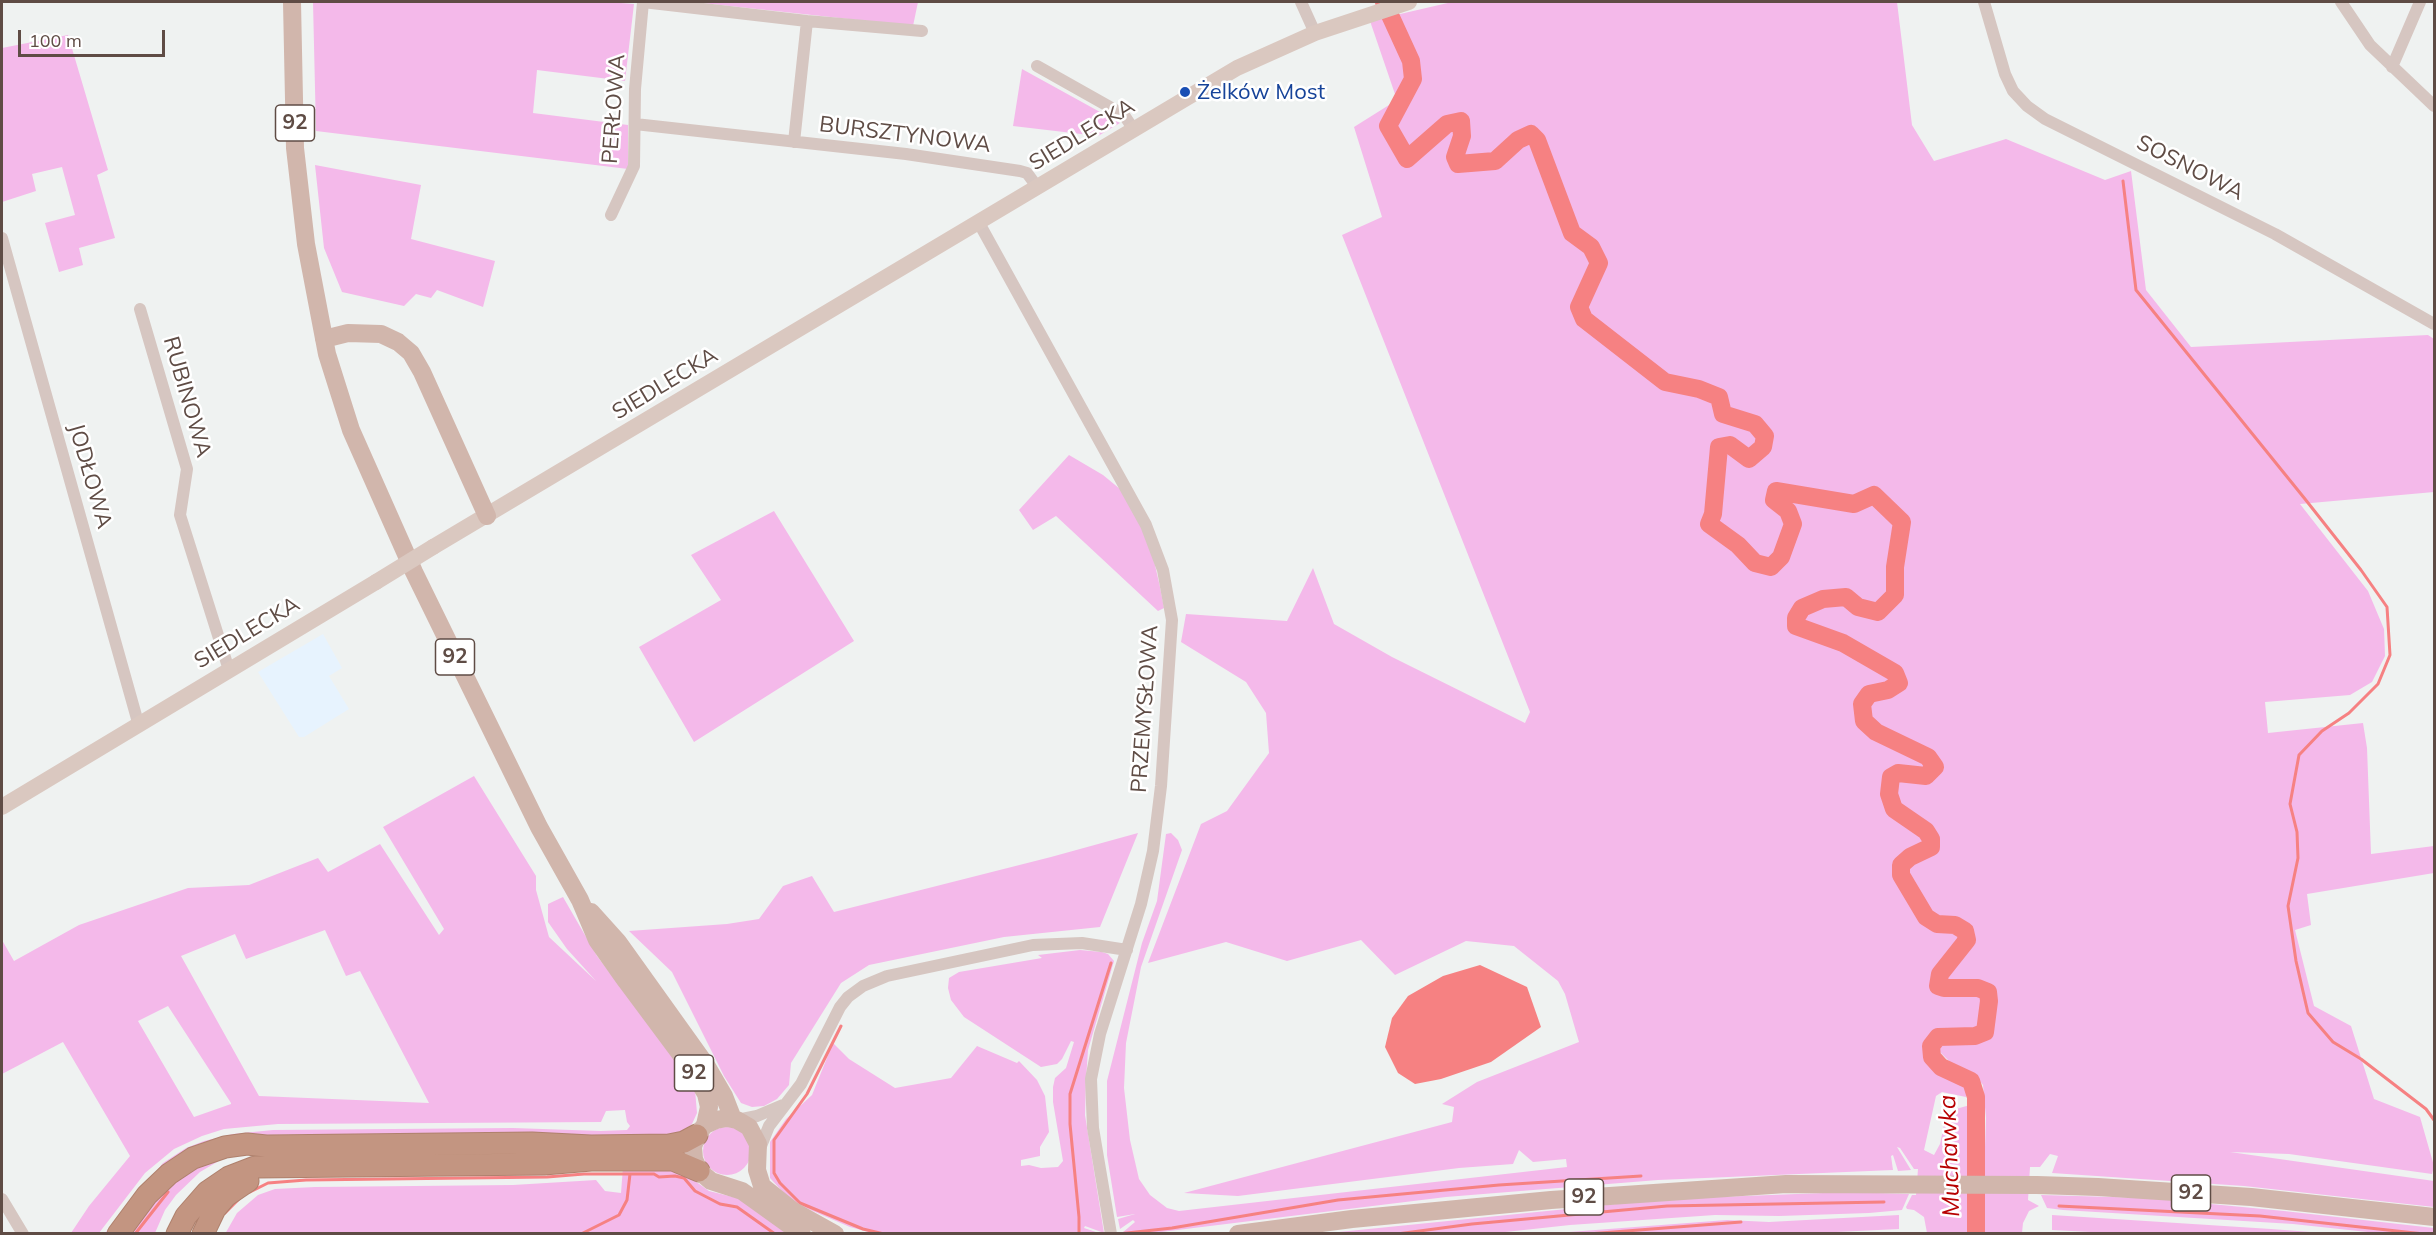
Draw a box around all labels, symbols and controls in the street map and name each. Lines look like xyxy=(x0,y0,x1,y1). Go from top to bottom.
scale bar xyxy=(21,18,168,56)
text: 100 m xyxy=(29,29,82,52)
street label: PERŁOWA xyxy=(597,53,631,165)
place label: Żelków Most xyxy=(1197,79,1325,105)
marker: Żelków Most xyxy=(1178,85,1192,99)
street label: SIEDLECKA xyxy=(1025,93,1139,177)
road number: 92 xyxy=(276,105,314,141)
street label: BURSZTYNOWA xyxy=(818,111,992,159)
street label: SOSNOWA xyxy=(2132,130,2248,206)
street label: RUBINOWA xyxy=(157,334,217,460)
street label: SIEDLECKA xyxy=(608,342,722,426)
street label: JODŁOWA xyxy=(62,421,118,531)
street label: SIEDLECKA xyxy=(190,591,304,675)
street label: PRZEMYSŁOWA xyxy=(1126,624,1164,794)
road number: 92 xyxy=(436,639,474,675)
road number: 92 xyxy=(674,1055,714,1091)
water label: Muchawka xyxy=(1933,1094,1967,1218)
road number: 92 xyxy=(2172,1175,2210,1211)
road number: 92 xyxy=(1564,1179,1604,1215)

